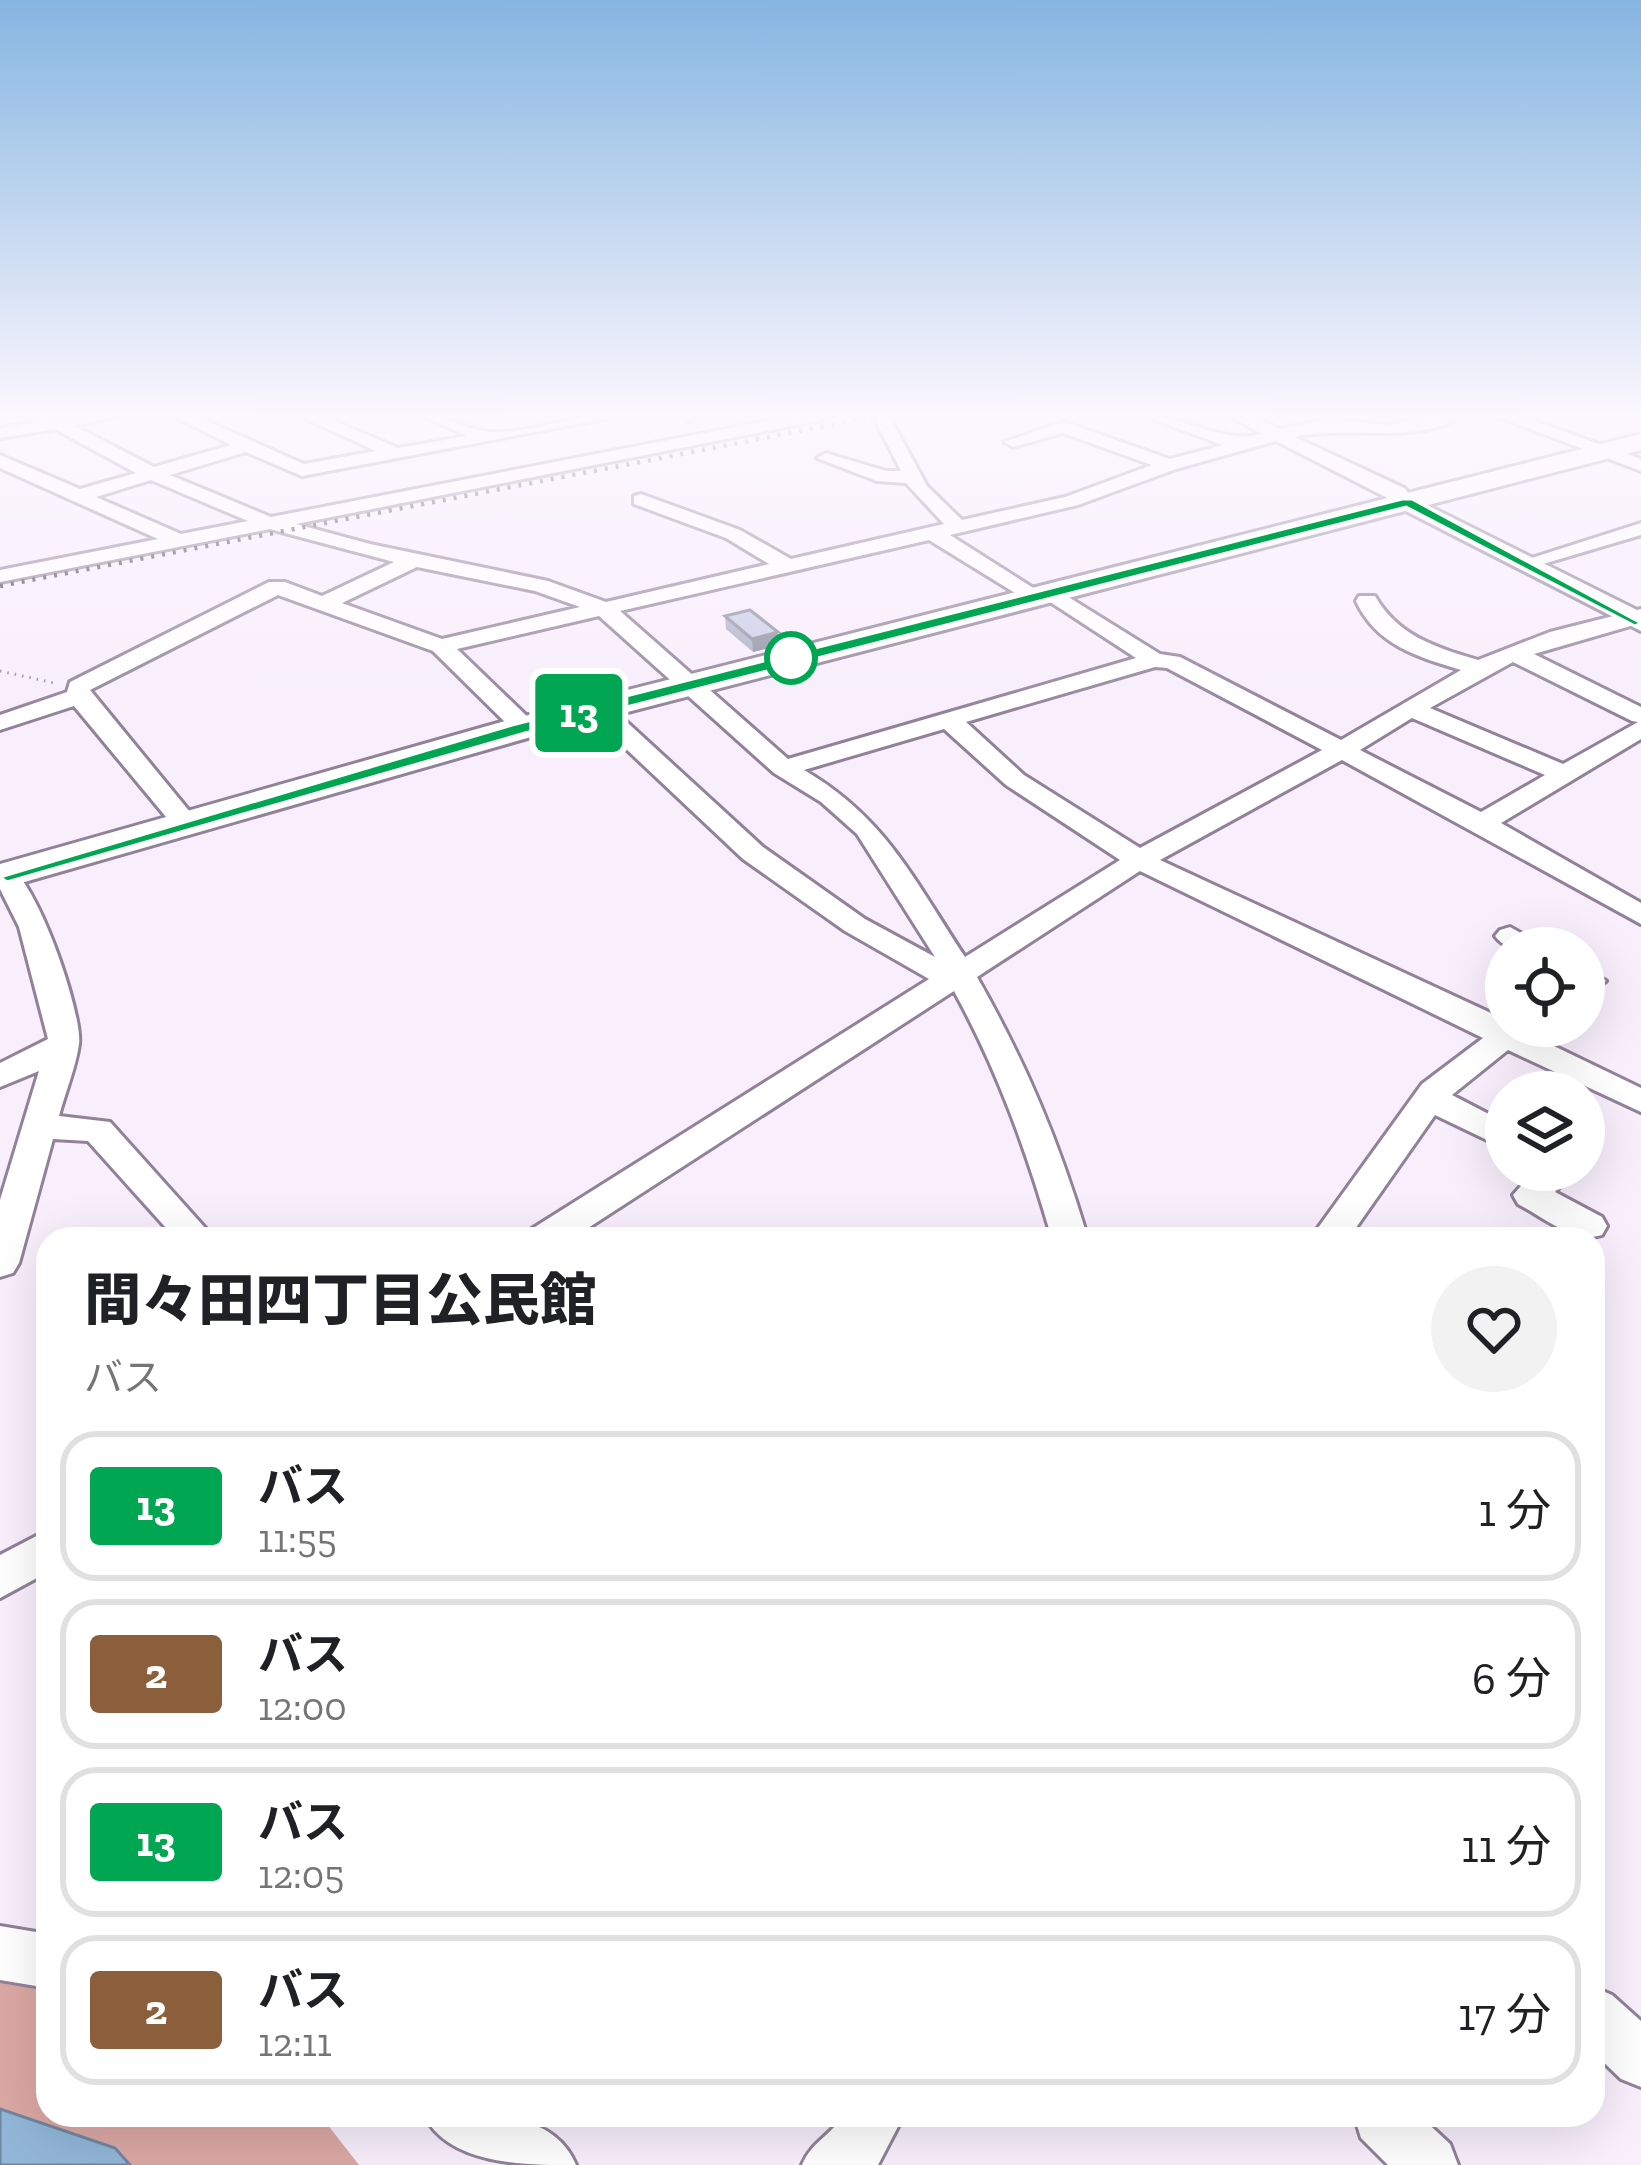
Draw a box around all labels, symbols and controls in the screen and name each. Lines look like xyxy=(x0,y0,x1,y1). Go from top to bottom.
unlabelled marker xyxy=(766,633,816,683)
line badge: 13 xyxy=(525,674,633,752)
text: 13 xyxy=(559,687,599,738)
map controls xyxy=(1485,927,1605,1191)
button: locate xyxy=(1485,927,1605,1047)
button: layers xyxy=(1485,1071,1605,1191)
text: 間々田四丁目公民館 xyxy=(84,1266,597,1335)
button: heart xyxy=(1431,1266,1557,1392)
text: バス xyxy=(84,1354,162,1401)
text: バス xyxy=(258,1460,348,1514)
text: 13 xyxy=(136,1480,176,1531)
text: 1 分 xyxy=(1478,1484,1551,1538)
text: 11:55 xyxy=(258,1515,337,1562)
text: バス xyxy=(258,1628,348,1682)
text: 2 xyxy=(145,1648,167,1699)
text: 6 分 xyxy=(1472,1652,1551,1706)
text: 12:00 xyxy=(258,1683,347,1730)
text: バス xyxy=(258,1796,348,1850)
text: 13 xyxy=(136,1816,176,1867)
text: 11 分 xyxy=(1461,1820,1551,1874)
text: 12:05 xyxy=(258,1851,344,1898)
text: バス xyxy=(258,1964,348,2018)
text: 2 xyxy=(145,1984,167,2035)
text: 17 分 xyxy=(1458,1988,1551,2042)
text: 12:11 xyxy=(258,2019,332,2066)

